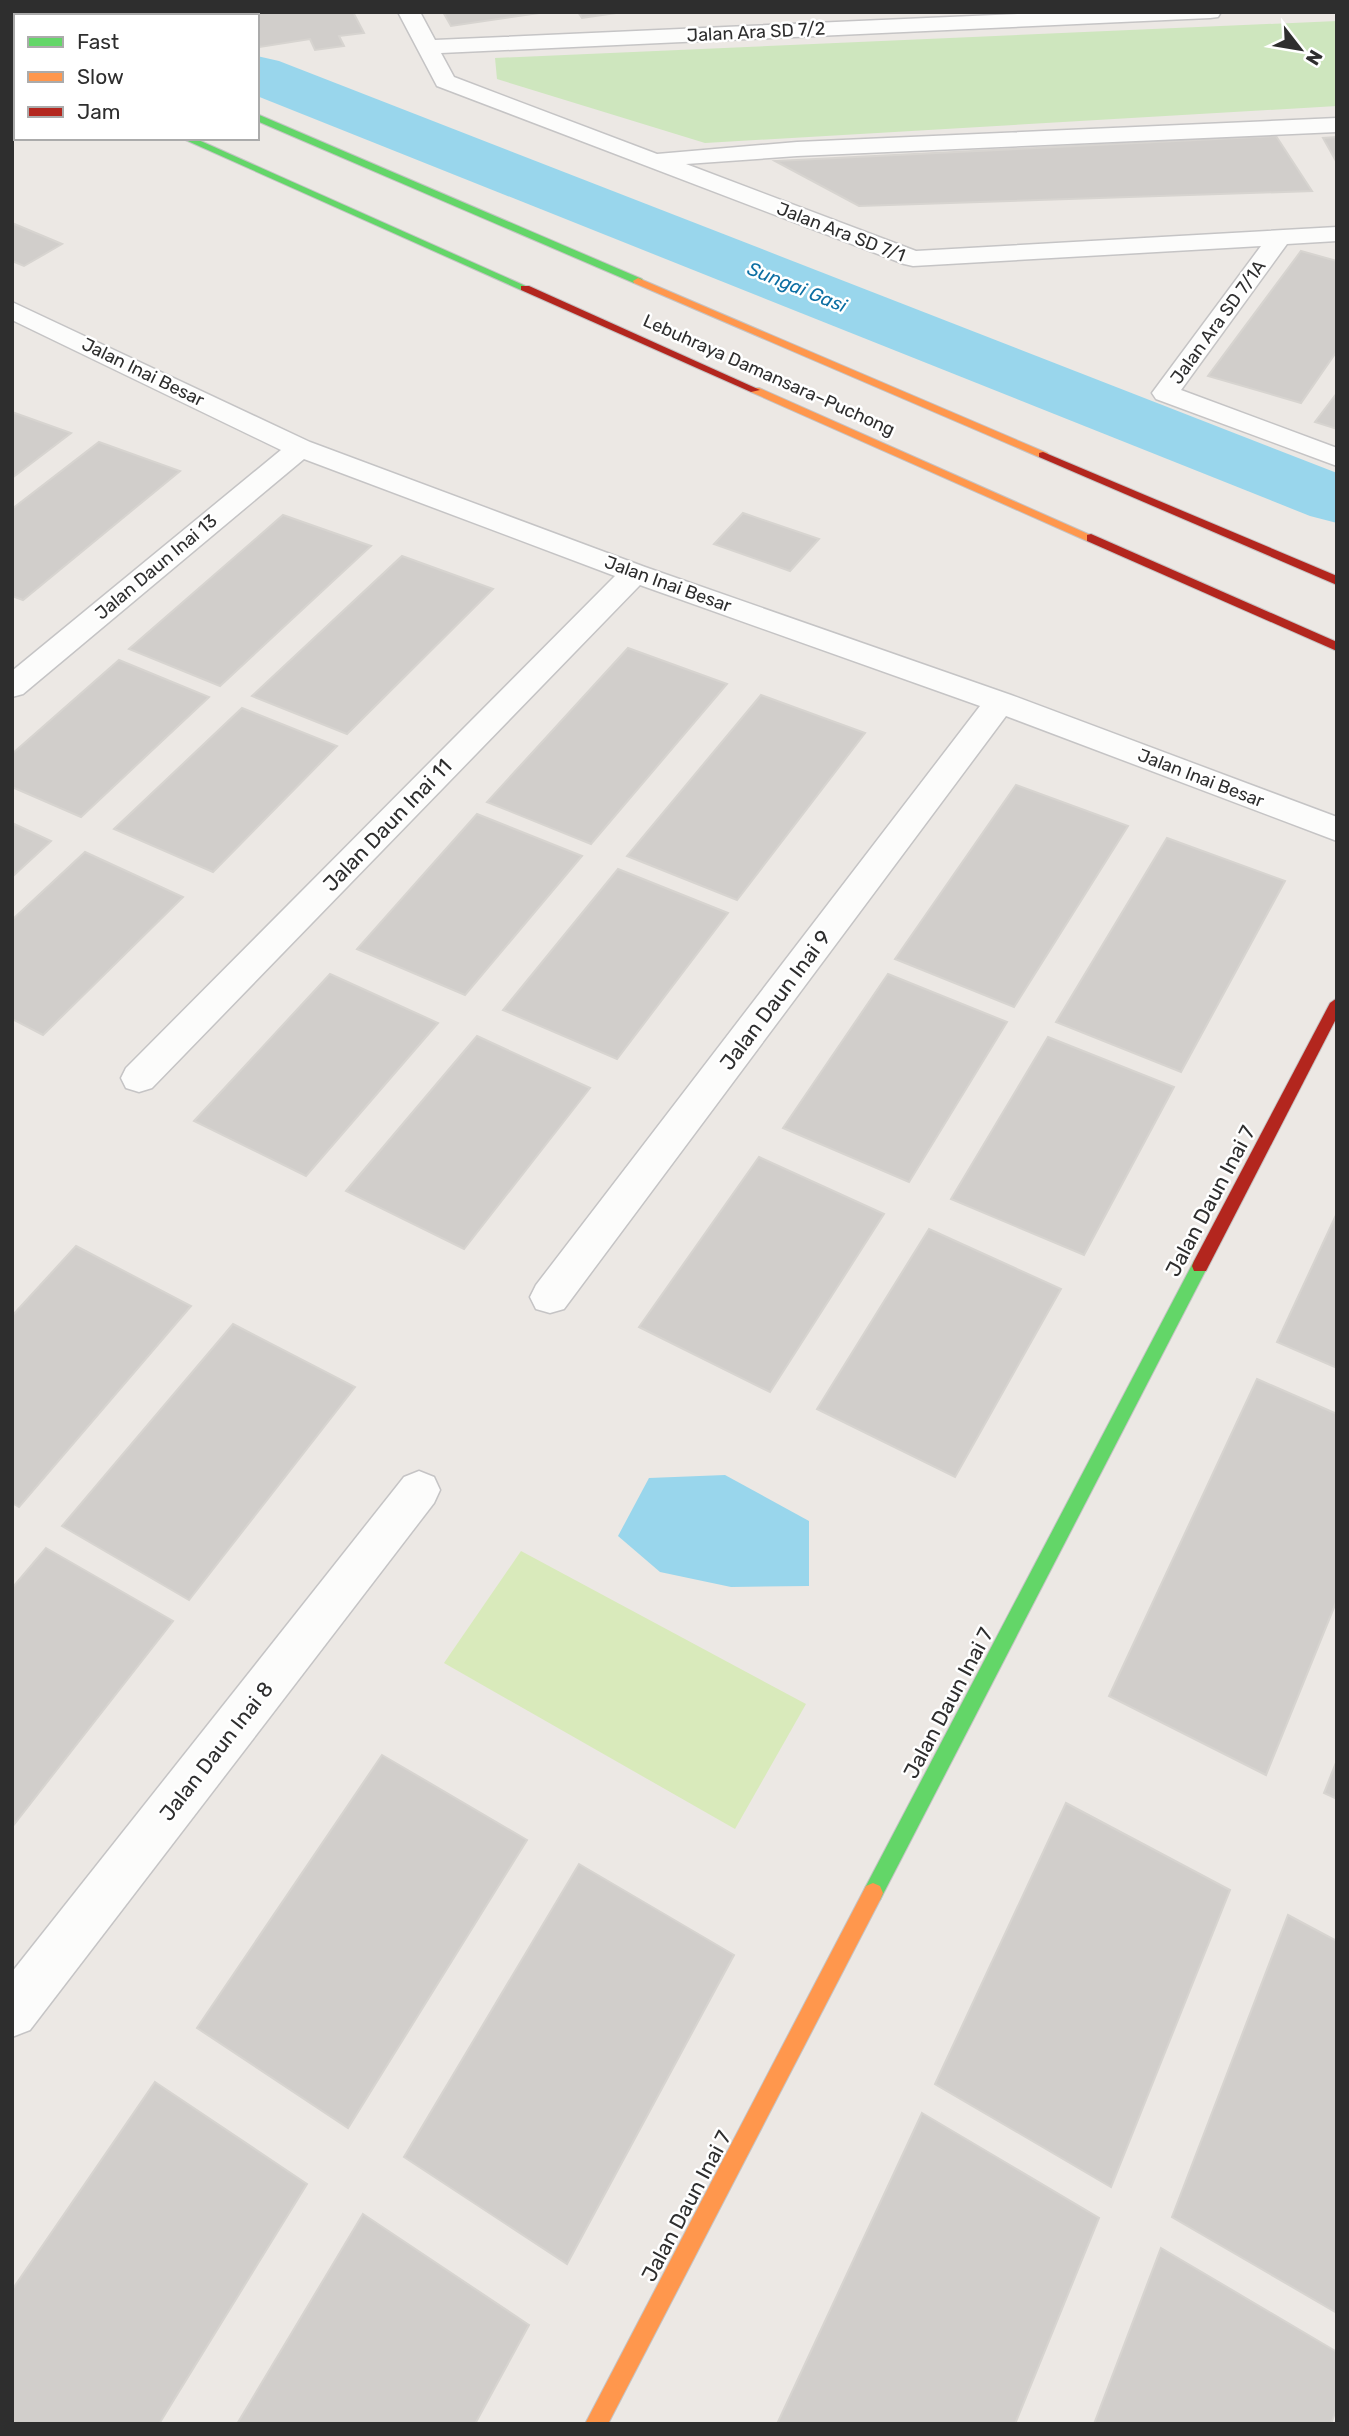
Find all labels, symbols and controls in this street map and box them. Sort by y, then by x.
legend [14,14,259,140]
north arrow [1265,14,1335,84]
street label: Jalan Ara SD 7/2 [686,17,826,47]
text: Fast [77,29,119,54]
text: N [1301,46,1328,69]
text: Slow [77,64,124,89]
text: Jam [77,99,121,124]
street label: Jalan Ara SD 7/1 [774,197,908,267]
street label: Jalan Ara SD 7/1A [1166,256,1270,388]
water label: Sungai Gasi [744,257,850,317]
street label: Lebuhraya Damansara–Puchong [640,309,898,441]
street label: Jalan Inai Besar [78,333,208,411]
street label: Jalan Daun Inai 13 [91,510,221,624]
street label: Jalan Inai Besar [602,551,735,617]
street label: Jalan Inai Besar [1135,744,1267,812]
street label: Jalan Daun Inai 11 [317,754,457,896]
street label: Jalan Daun Inai 9 [714,925,836,1075]
street label: Jalan Daun Inai 7 [1160,1121,1260,1281]
street label: Jalan Daun Inai 7 [898,1623,998,1783]
street label: Jalan Daun Inai 8 [154,1676,278,1826]
street label: Jalan Daun Inai 7 [636,2126,736,2286]

